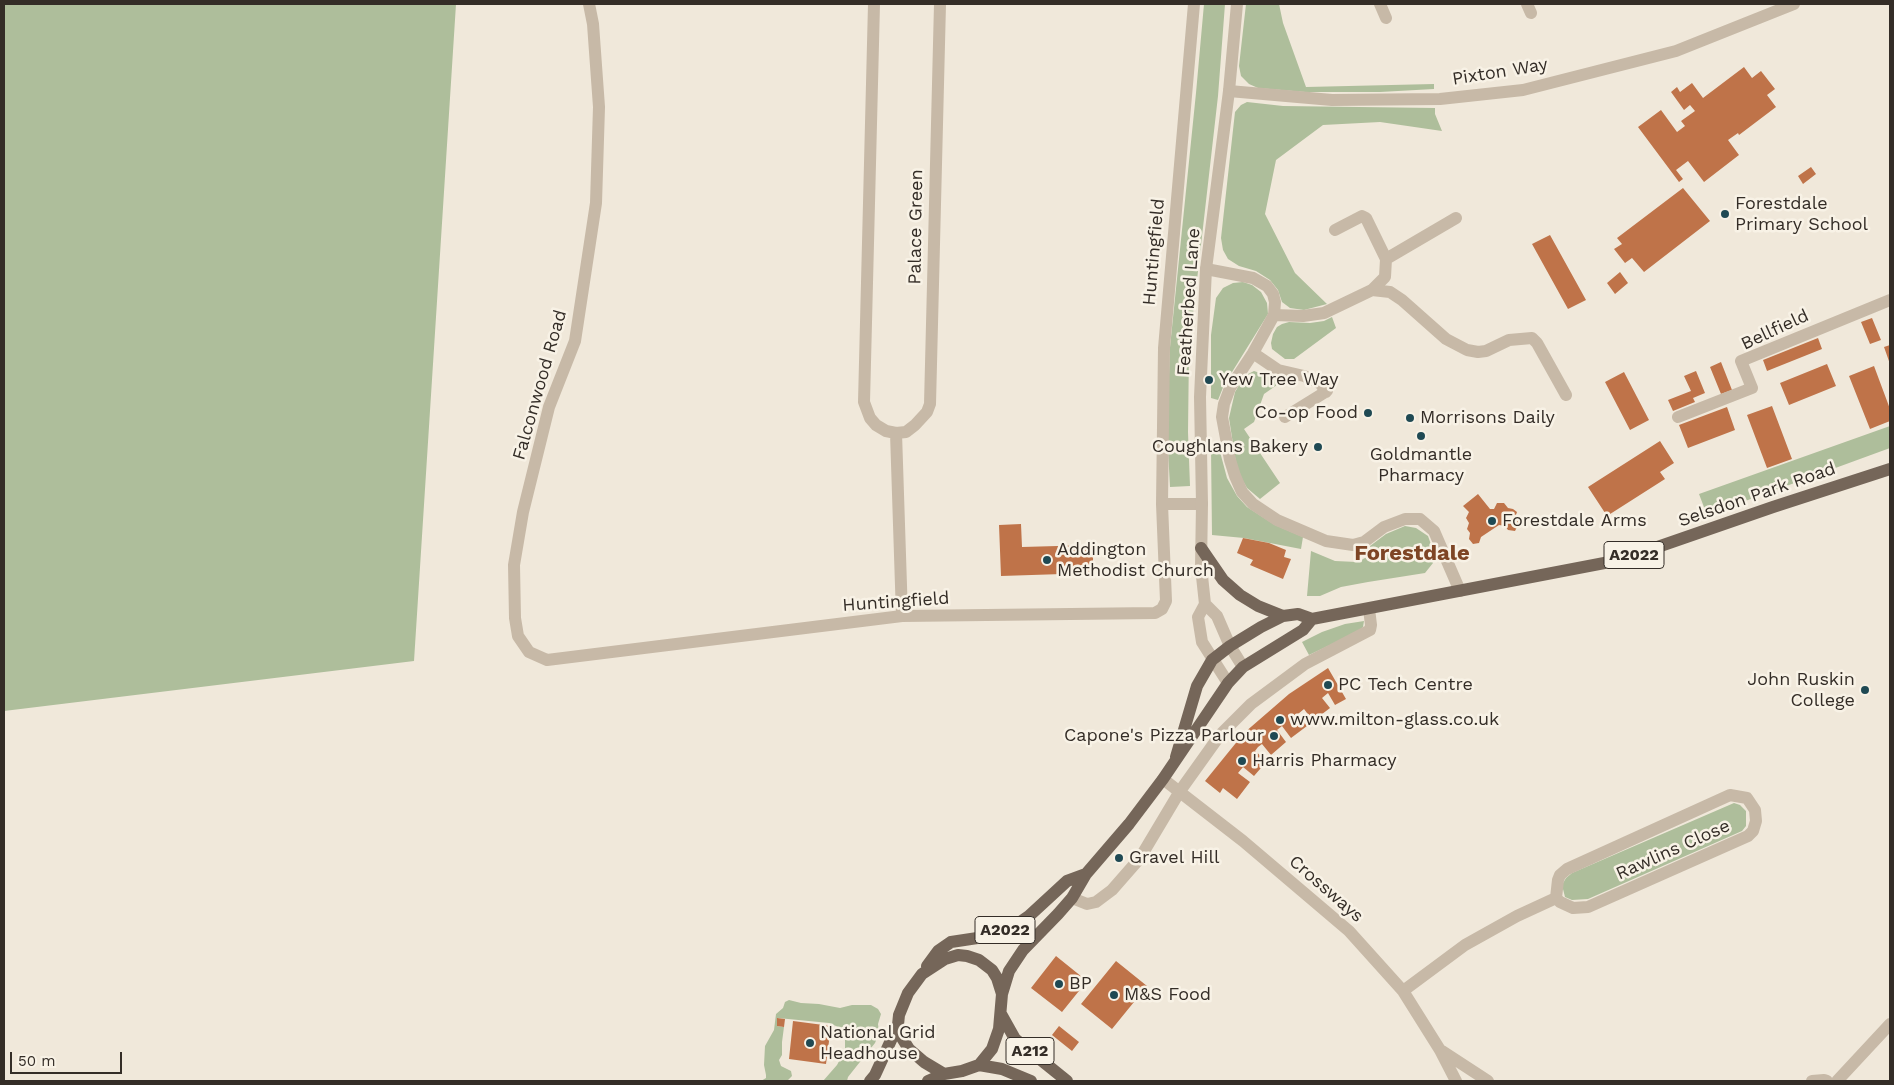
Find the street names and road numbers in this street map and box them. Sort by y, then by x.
street label: Pixton Way [1451,54,1549,90]
street label: Palace Green [904,169,928,285]
street label: Huntingfield [1139,198,1169,306]
street label: Featherbed Lane [1173,227,1205,377]
street label: Bellfield [1738,305,1812,355]
street label: Falconwood Road [508,307,572,463]
street label: Selsdon Park Road [1675,458,1839,532]
road number: A2022 [1604,542,1664,568]
street label: Huntingfield [842,587,950,617]
street label: Rawlins Close [1613,815,1733,885]
street label: Crossways [1284,851,1368,927]
road number: A2022 [975,916,1035,944]
road number: A212 [1006,1038,1054,1064]

